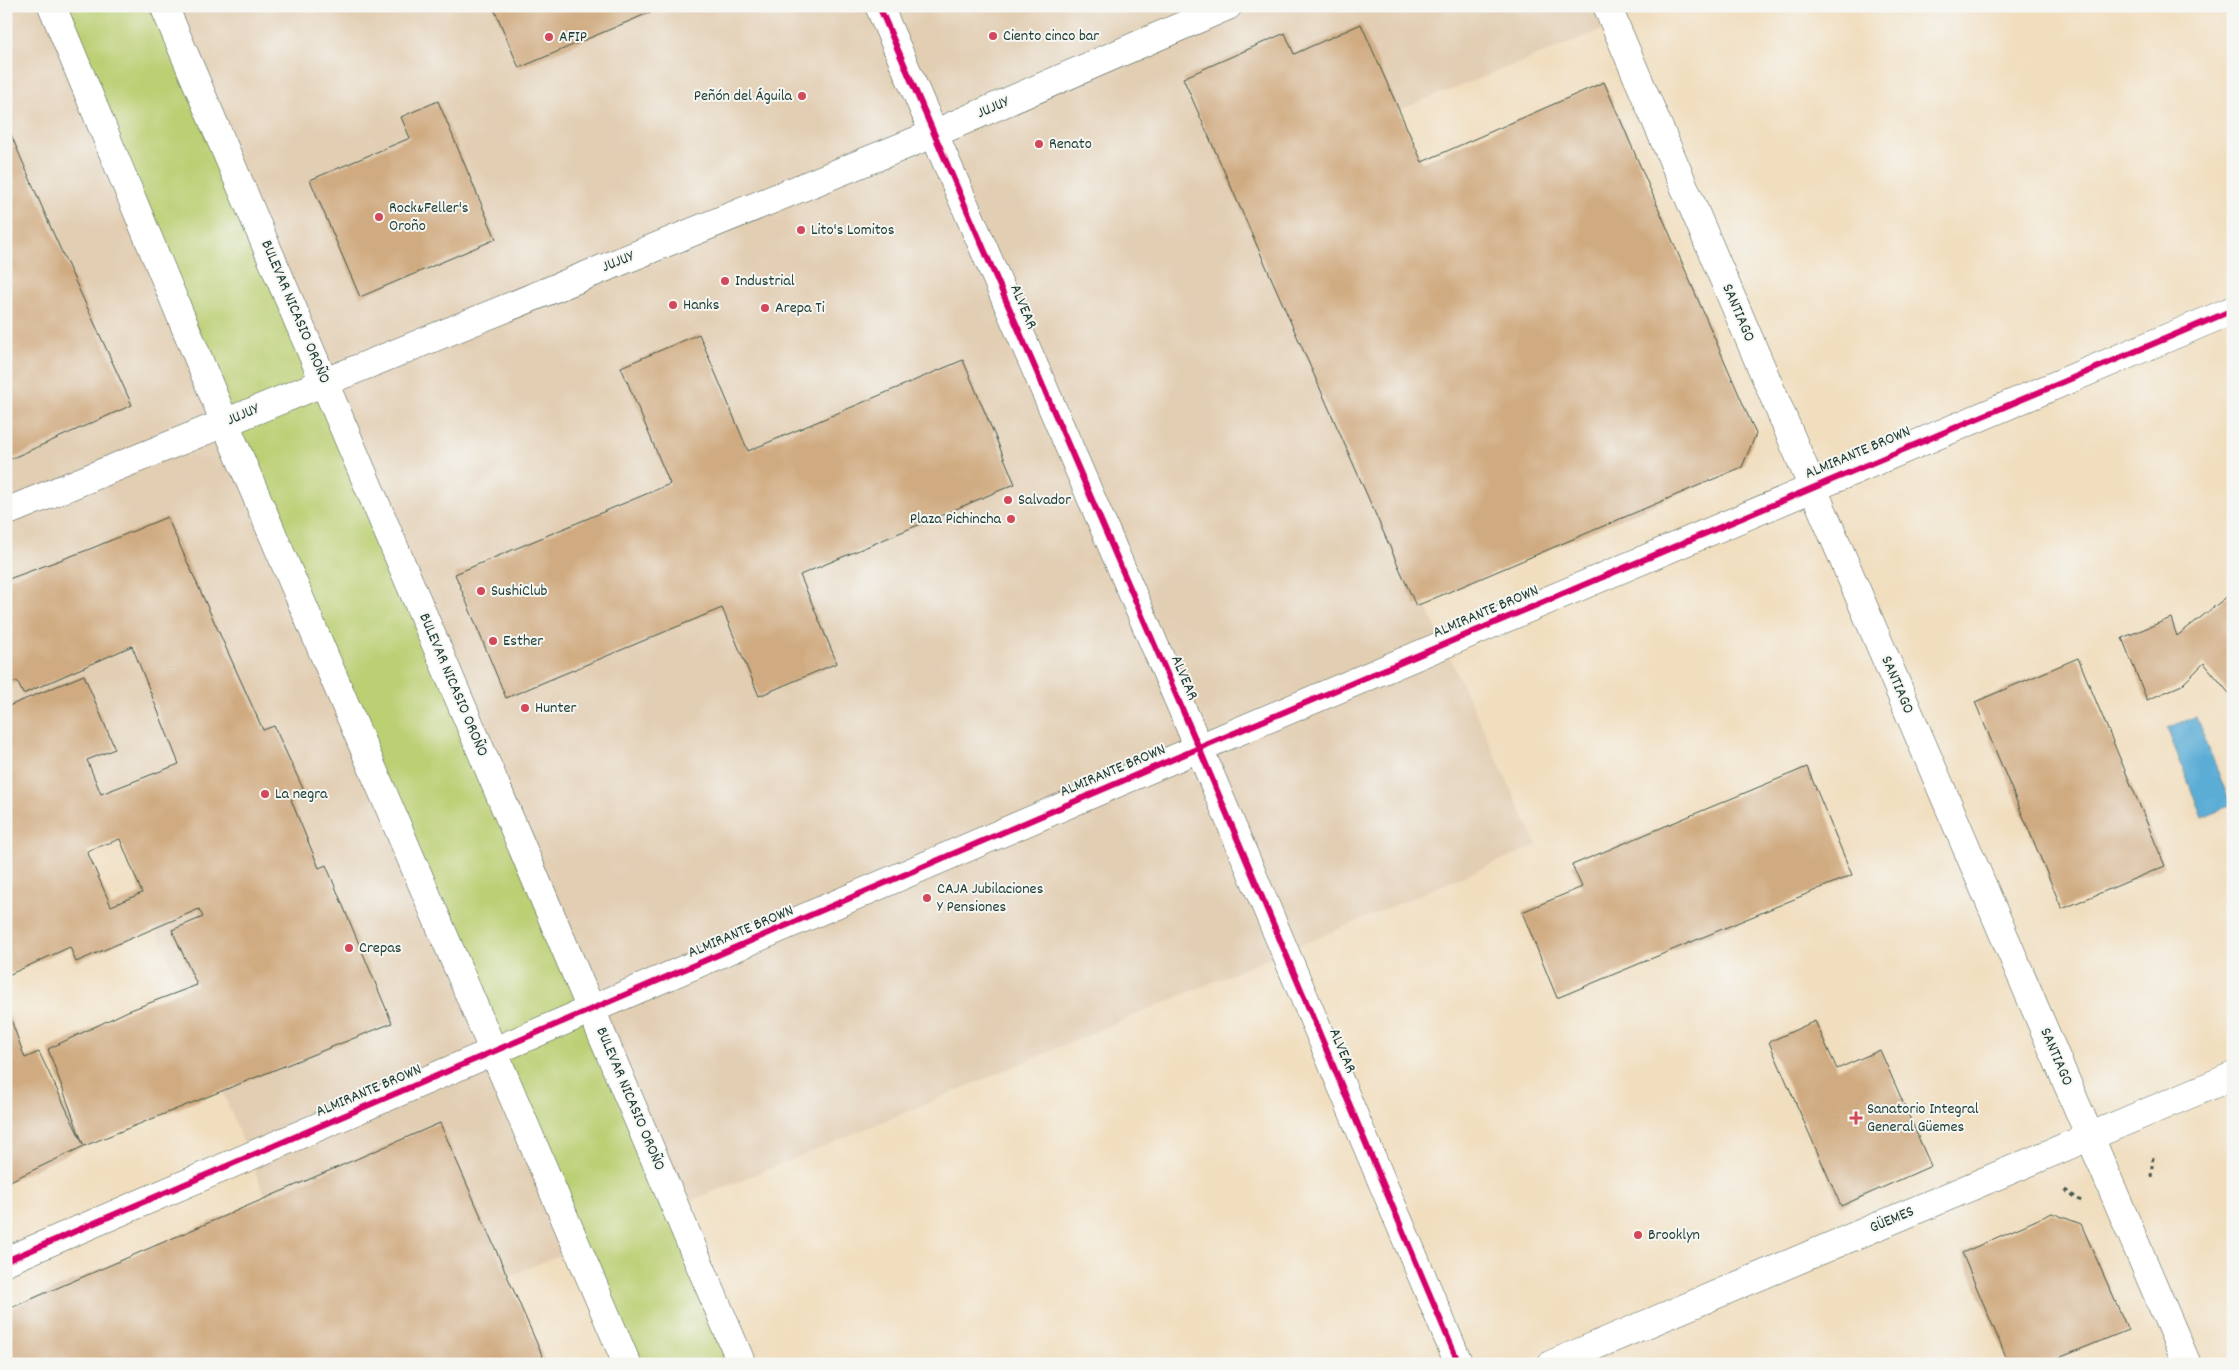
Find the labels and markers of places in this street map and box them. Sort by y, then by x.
place label: Ciento cinco bar [1003,25,1099,48]
place label: AFIP [559,26,587,49]
marker: Ciento cinco bar [987,30,999,42]
marker: AFIP [543,31,555,43]
place label: Peñón del Águila [694,85,792,108]
marker: Peñón del Águila [796,90,808,102]
place label: Renato [1049,133,1092,156]
marker: Renato [1033,138,1045,150]
place label: Rock&Feller's Oroño [389,197,469,238]
marker: Rock&Feller's Oroño [373,211,385,223]
place label: Lito's Lomitos [811,219,895,242]
marker: Lito's Lomitos [795,224,807,236]
place label: Industrial [735,270,795,293]
marker: Industrial [719,275,731,287]
place label: Hanks [683,294,720,317]
place label: Arepa Ti [775,297,825,320]
marker: Hanks [667,299,679,311]
marker: Arepa Ti [759,302,771,314]
place label: Salvador [1018,489,1071,512]
marker: Salvador [1002,494,1014,506]
place label: Plaza Pichincha [910,508,1001,531]
marker: Plaza Pichincha [1005,513,1017,525]
place label: SushiClub [491,580,548,603]
marker: SushiClub [475,585,487,597]
place label: Esther [503,630,543,653]
marker: Esther [487,635,499,647]
place label: Hunter [535,697,576,720]
marker: Hunter [519,702,531,714]
place label: La negra [275,783,328,806]
marker: La negra [259,788,271,800]
place label: CAJA Jubilaciones Y Pensiones [937,878,1044,919]
marker: CAJA Jubilaciones Y Pensiones [921,892,933,904]
place label: Crepas [359,937,402,960]
marker: Crepas [343,942,355,954]
place label: Sanatorio Integral General Güemes [1867,1098,1979,1139]
marker: Sanatorio Integral General Güemes [1849,1111,1863,1125]
place label: Brooklyn [1648,1224,1700,1247]
marker: Brooklyn [1632,1229,1644,1241]

